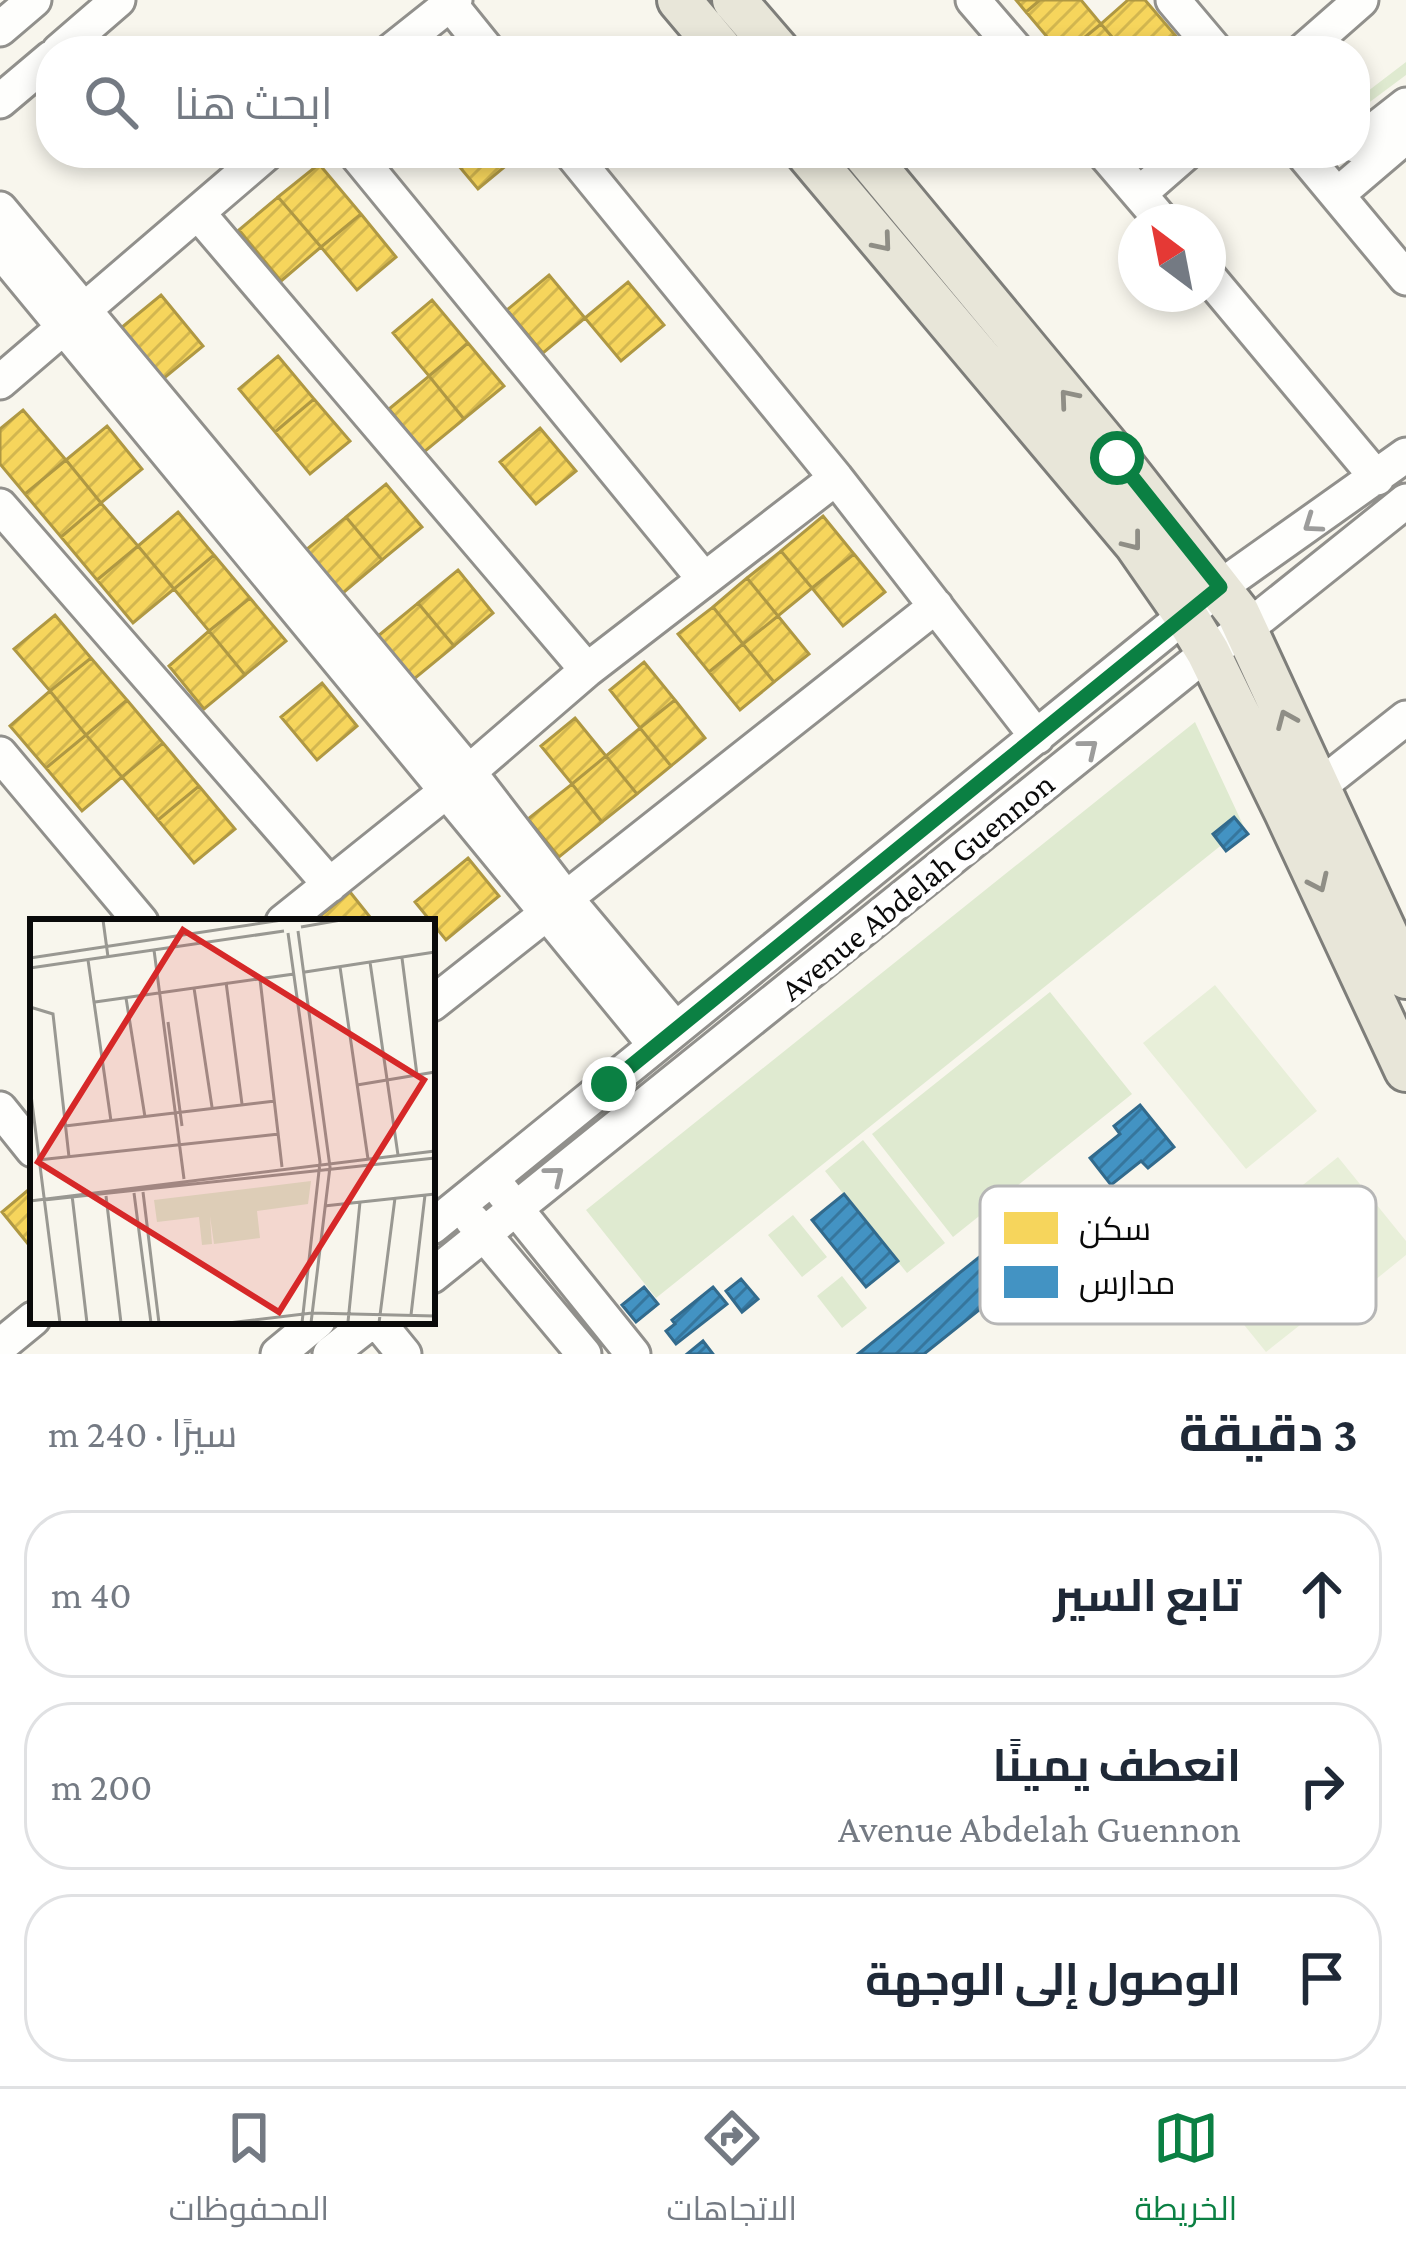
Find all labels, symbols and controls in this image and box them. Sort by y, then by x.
search box [36,36,1370,168]
icon: search [78,69,144,135]
text: ابحث هنا [174,79,333,129]
north arrow [1118,204,1226,312]
one-way arrow [868,229,890,251]
one-way arrow [1061,390,1082,412]
route start [1090,431,1144,485]
one-way arrow [1303,510,1325,532]
one-way arrow [1119,528,1140,550]
one-way arrow [1276,709,1300,730]
one-way arrow [1075,741,1097,762]
street label: Avenue Abdelah Guennon [773,764,1061,1008]
one-way arrow [1305,871,1328,892]
inset map [30,919,435,1324]
route end [582,1057,636,1111]
one-way arrow [541,1168,563,1189]
legend [980,1186,1376,1324]
text: سكن [1079,1210,1151,1249]
text: مدارس [1079,1264,1175,1303]
text: 3 دقيقة [1179,1405,1358,1462]
text: سيرًا · 240 m [48,1412,237,1455]
icon: ahead [1289,1561,1355,1627]
text: تابع السير [1053,1571,1241,1621]
text: 40 m [51,1573,132,1616]
text: انعطف يمينًا [992,1741,1241,1791]
icon: right [1289,1753,1355,1819]
text: 200 m [51,1765,152,1808]
text: Avenue Abdelah Guennon [838,1807,1241,1850]
icon: arrive [1289,1945,1355,2011]
text: الوصول إلى الوجهة [865,1955,1241,2005]
tab: المحفوظات [169,2105,329,2239]
tab: الاتجاهات [667,2105,797,2239]
tab: الخريطة [1134,2105,1237,2239]

